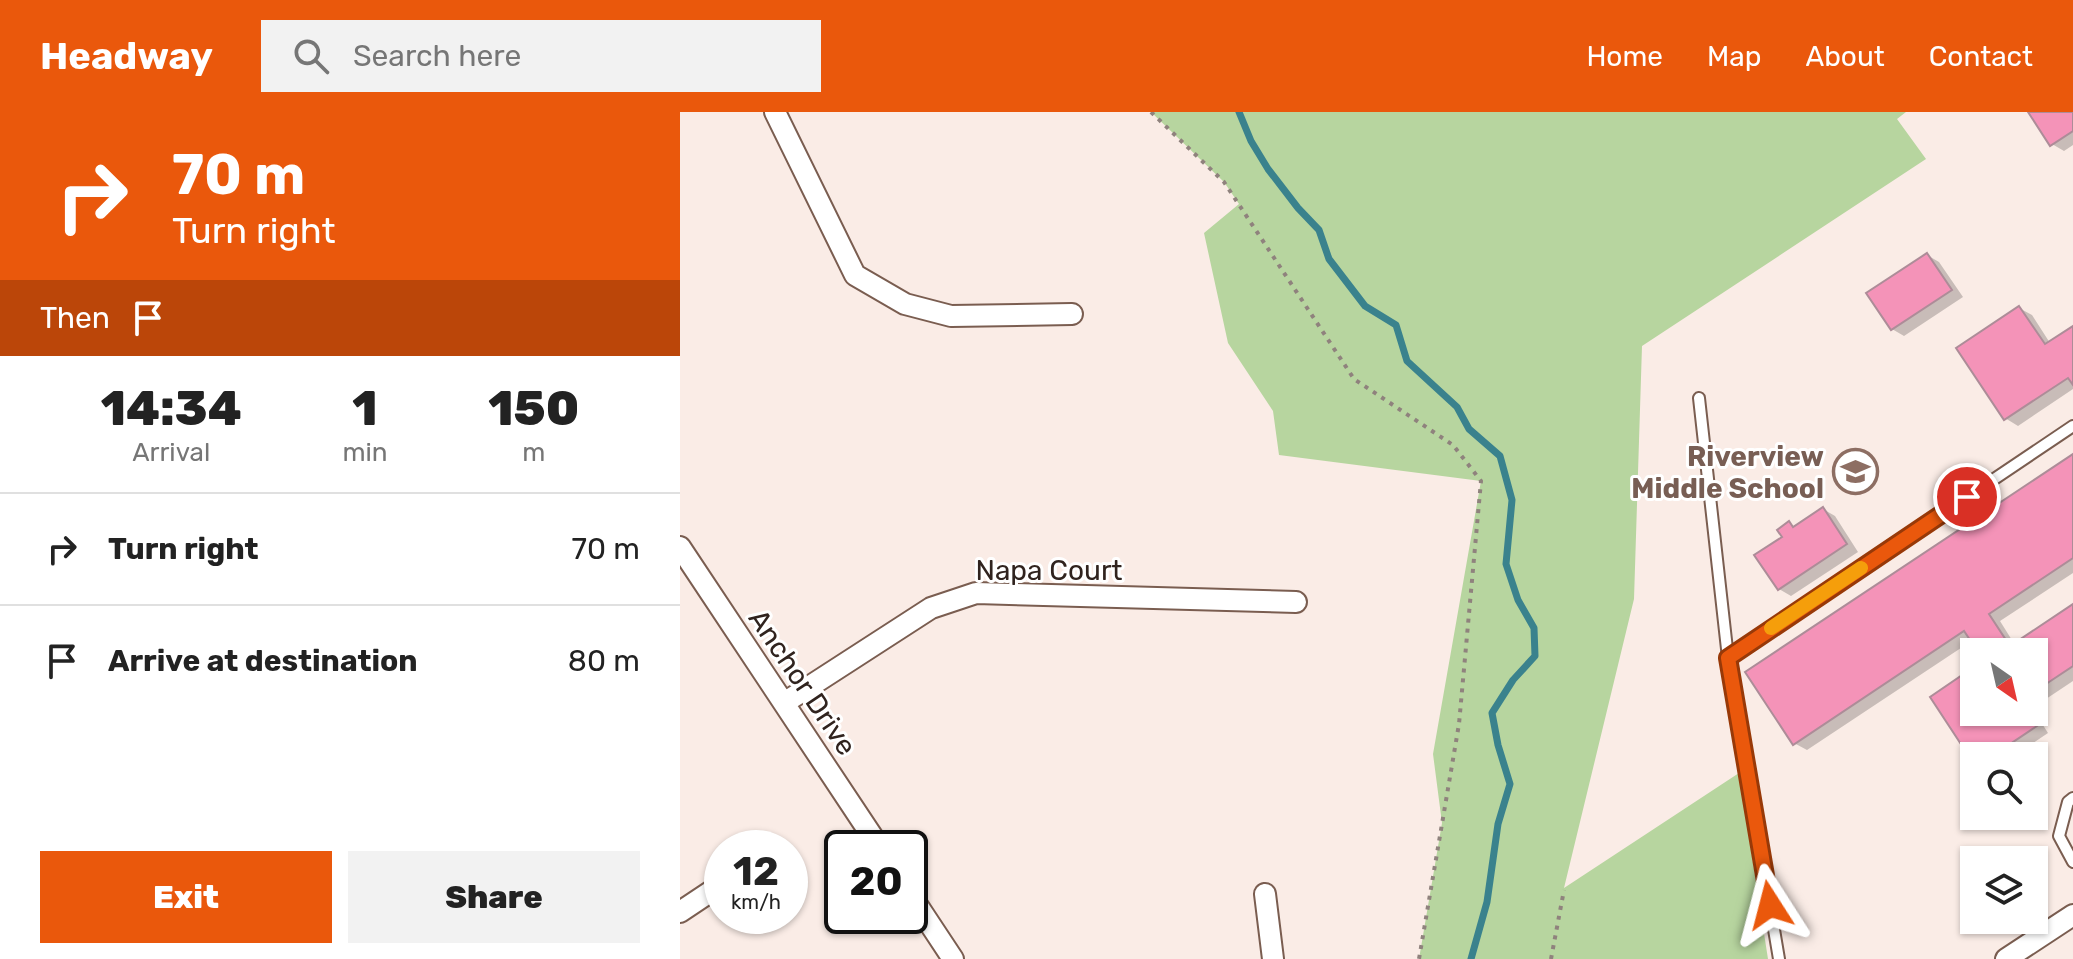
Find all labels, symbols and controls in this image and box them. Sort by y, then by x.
search box [261,20,821,92]
text: Headway [40,33,213,79]
icon: search [289,34,333,78]
text: Search here [353,38,521,74]
text: Home [1586,40,1663,73]
text: Map [1707,40,1761,73]
text: About [1805,40,1885,73]
text: Contact [1929,40,2033,73]
text: 70 m [172,142,305,208]
icon: right [40,144,144,248]
text: Turn right [172,209,336,252]
icon: arrive [126,296,170,340]
text: Then [40,300,110,336]
text: 14:34 [101,380,242,437]
text: 1 [352,380,378,437]
text: 150 [488,380,579,437]
text: Arrival [132,437,210,468]
text: min [342,437,388,468]
text: m [522,437,545,468]
place label: Riverview Middle School [1631,440,1824,505]
school or university icon: Riverview Middle School [1831,448,1879,496]
pin [1933,463,2001,531]
icon: arrive [1945,475,1989,519]
icon: right [40,527,84,571]
text: Turn right [108,531,259,567]
text: 70 m [572,531,640,567]
street label: Napa Court [975,554,1123,587]
street label: Anchor Drive [742,603,863,761]
north arrow [1960,638,2048,726]
map controls [1960,638,2048,934]
icon: arrive [40,639,84,683]
text: Arrive at destination [108,643,418,679]
text: 80 m [568,643,640,679]
button: search [1960,742,2048,830]
speed limit sign: 20 [824,830,928,934]
button: layers [1960,846,2048,934]
text: 12 [733,848,779,895]
button: Exit [40,851,332,943]
button: Share [348,851,640,943]
position arrow [1728,863,1812,947]
text: km/h [731,890,781,914]

